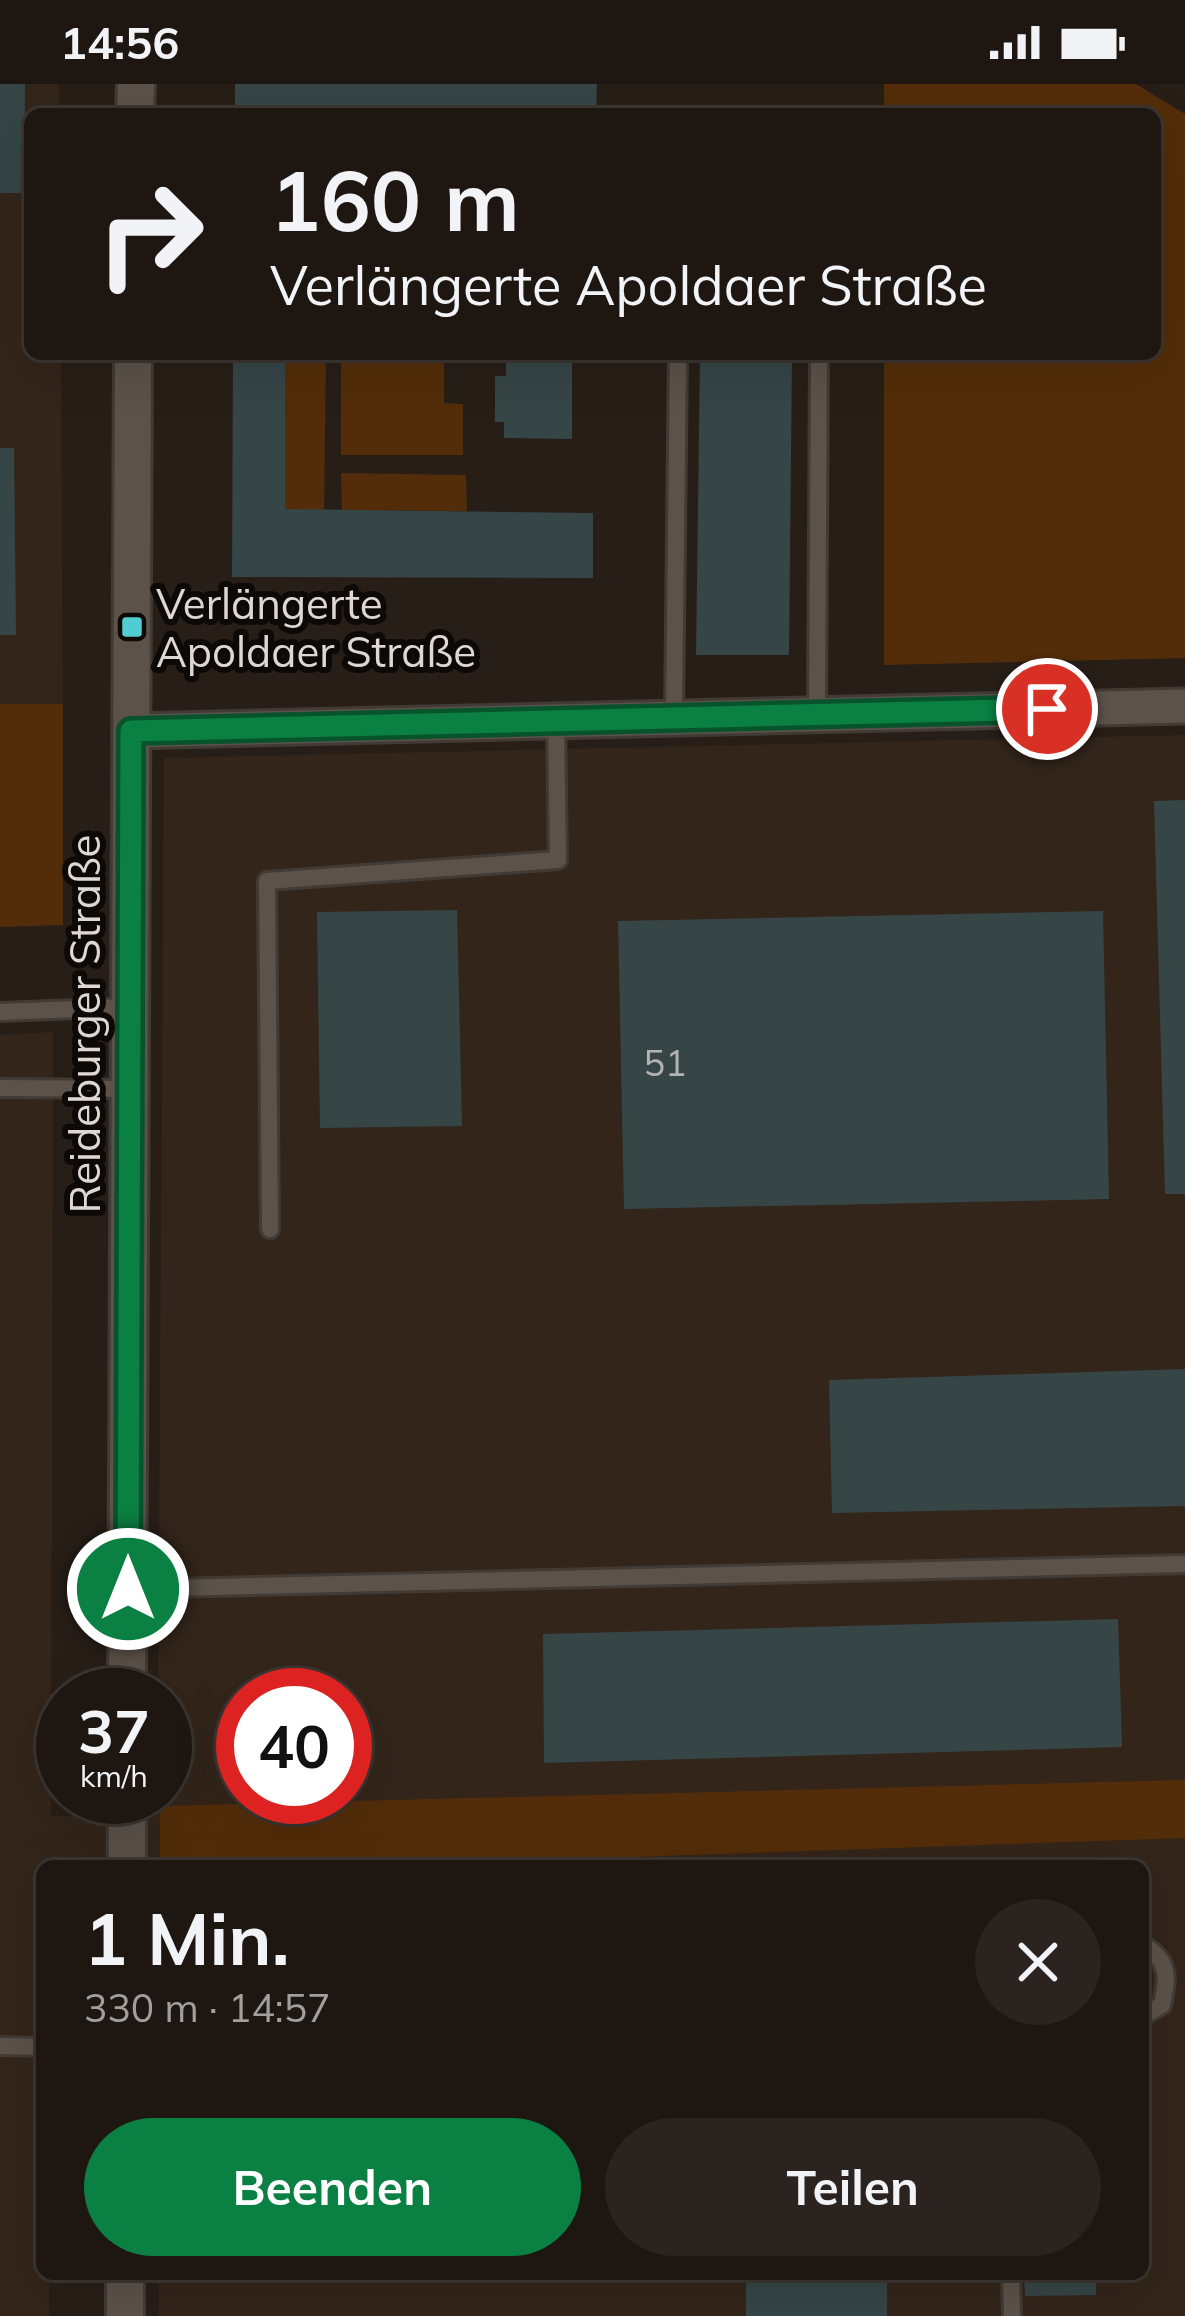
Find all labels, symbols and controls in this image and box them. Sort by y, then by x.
text: 14:56 [60,14,179,70]
text: 160 m [270,147,520,252]
icon: right [72,156,228,312]
text: Verlängerte Apoldaer Straße [270,251,987,319]
place label: Verlängerte Apoldaer Straße [156,577,476,678]
marker: Verlängerte Apoldaer Straße [119,614,145,640]
pin [996,658,1098,760]
icon: arrive [1014,676,1080,742]
street label: Reideburger Straße [58,835,111,1213]
house number: 51 [643,1040,687,1085]
position arrow [65,1526,191,1652]
speed limit sign: 40 [216,1668,372,1824]
text: 37 [78,1693,150,1768]
text: km/h [80,1757,148,1795]
text: 1 Min. [84,1893,290,1983]
button: close [975,1899,1101,2025]
text: 330 m · 14:57 [84,1983,330,2032]
button: Beenden [84,2118,581,2256]
button: Teilen [605,2118,1101,2256]

